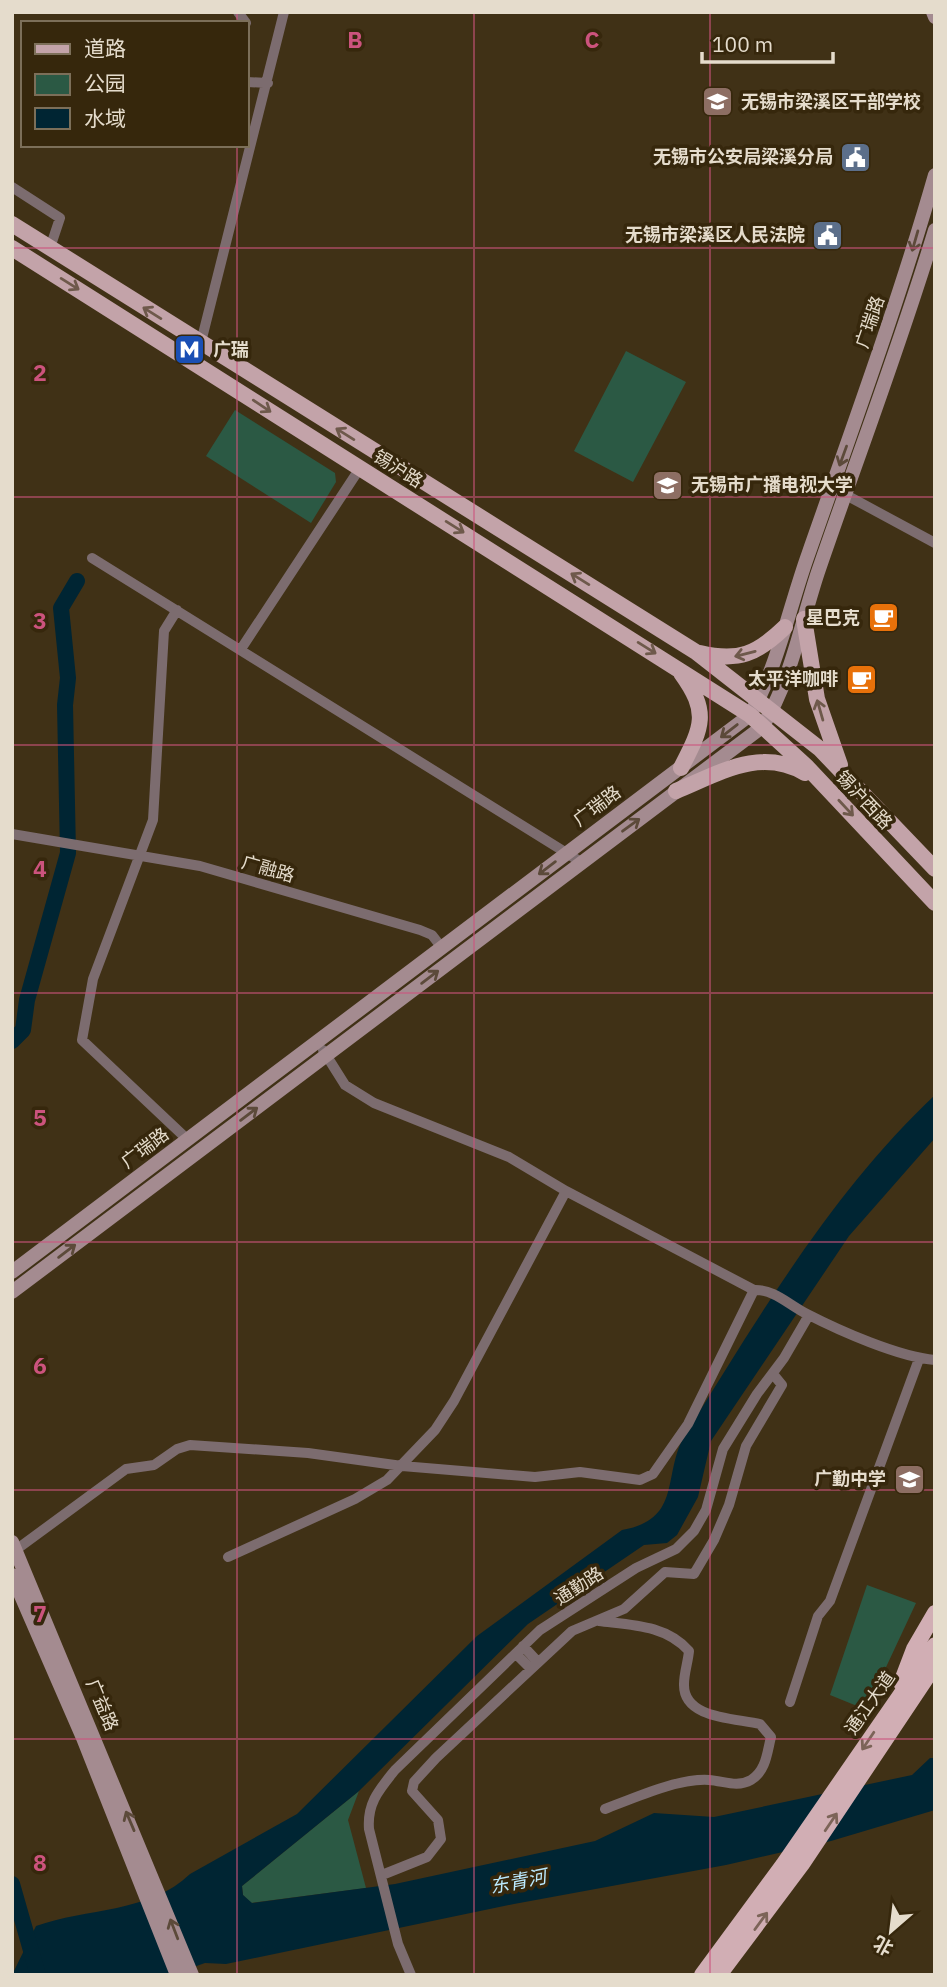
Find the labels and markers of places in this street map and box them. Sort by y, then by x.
school or university icon: 无锡市梁溪区干部学校 [701,85,735,119]
place label: 无锡市梁溪区干部学校 [741,90,921,113]
public building icon: 无锡市公安局梁溪分局 [839,140,873,174]
place label: 无锡市公安局梁溪分局 [653,145,833,168]
public building icon: 无锡市梁溪区人民法院 [811,218,845,252]
place label: 无锡市梁溪区人民法院 [625,223,805,246]
metro station icon: 广瑞 [173,333,207,367]
place label: 广瑞 [213,338,249,361]
school or university icon: 无锡市广播电视大学 [651,468,685,502]
place label: 无锡市广播电视大学 [691,473,853,496]
cafe icon: 星巴克 [866,601,900,635]
place label: 星巴克 [806,606,860,629]
cafe icon: 太平洋咖啡 [844,662,878,696]
place label: 太平洋咖啡 [748,667,838,690]
school or university icon: 广勤中学 [892,1462,926,1496]
place label: 广勤中学 [814,1467,886,1490]

